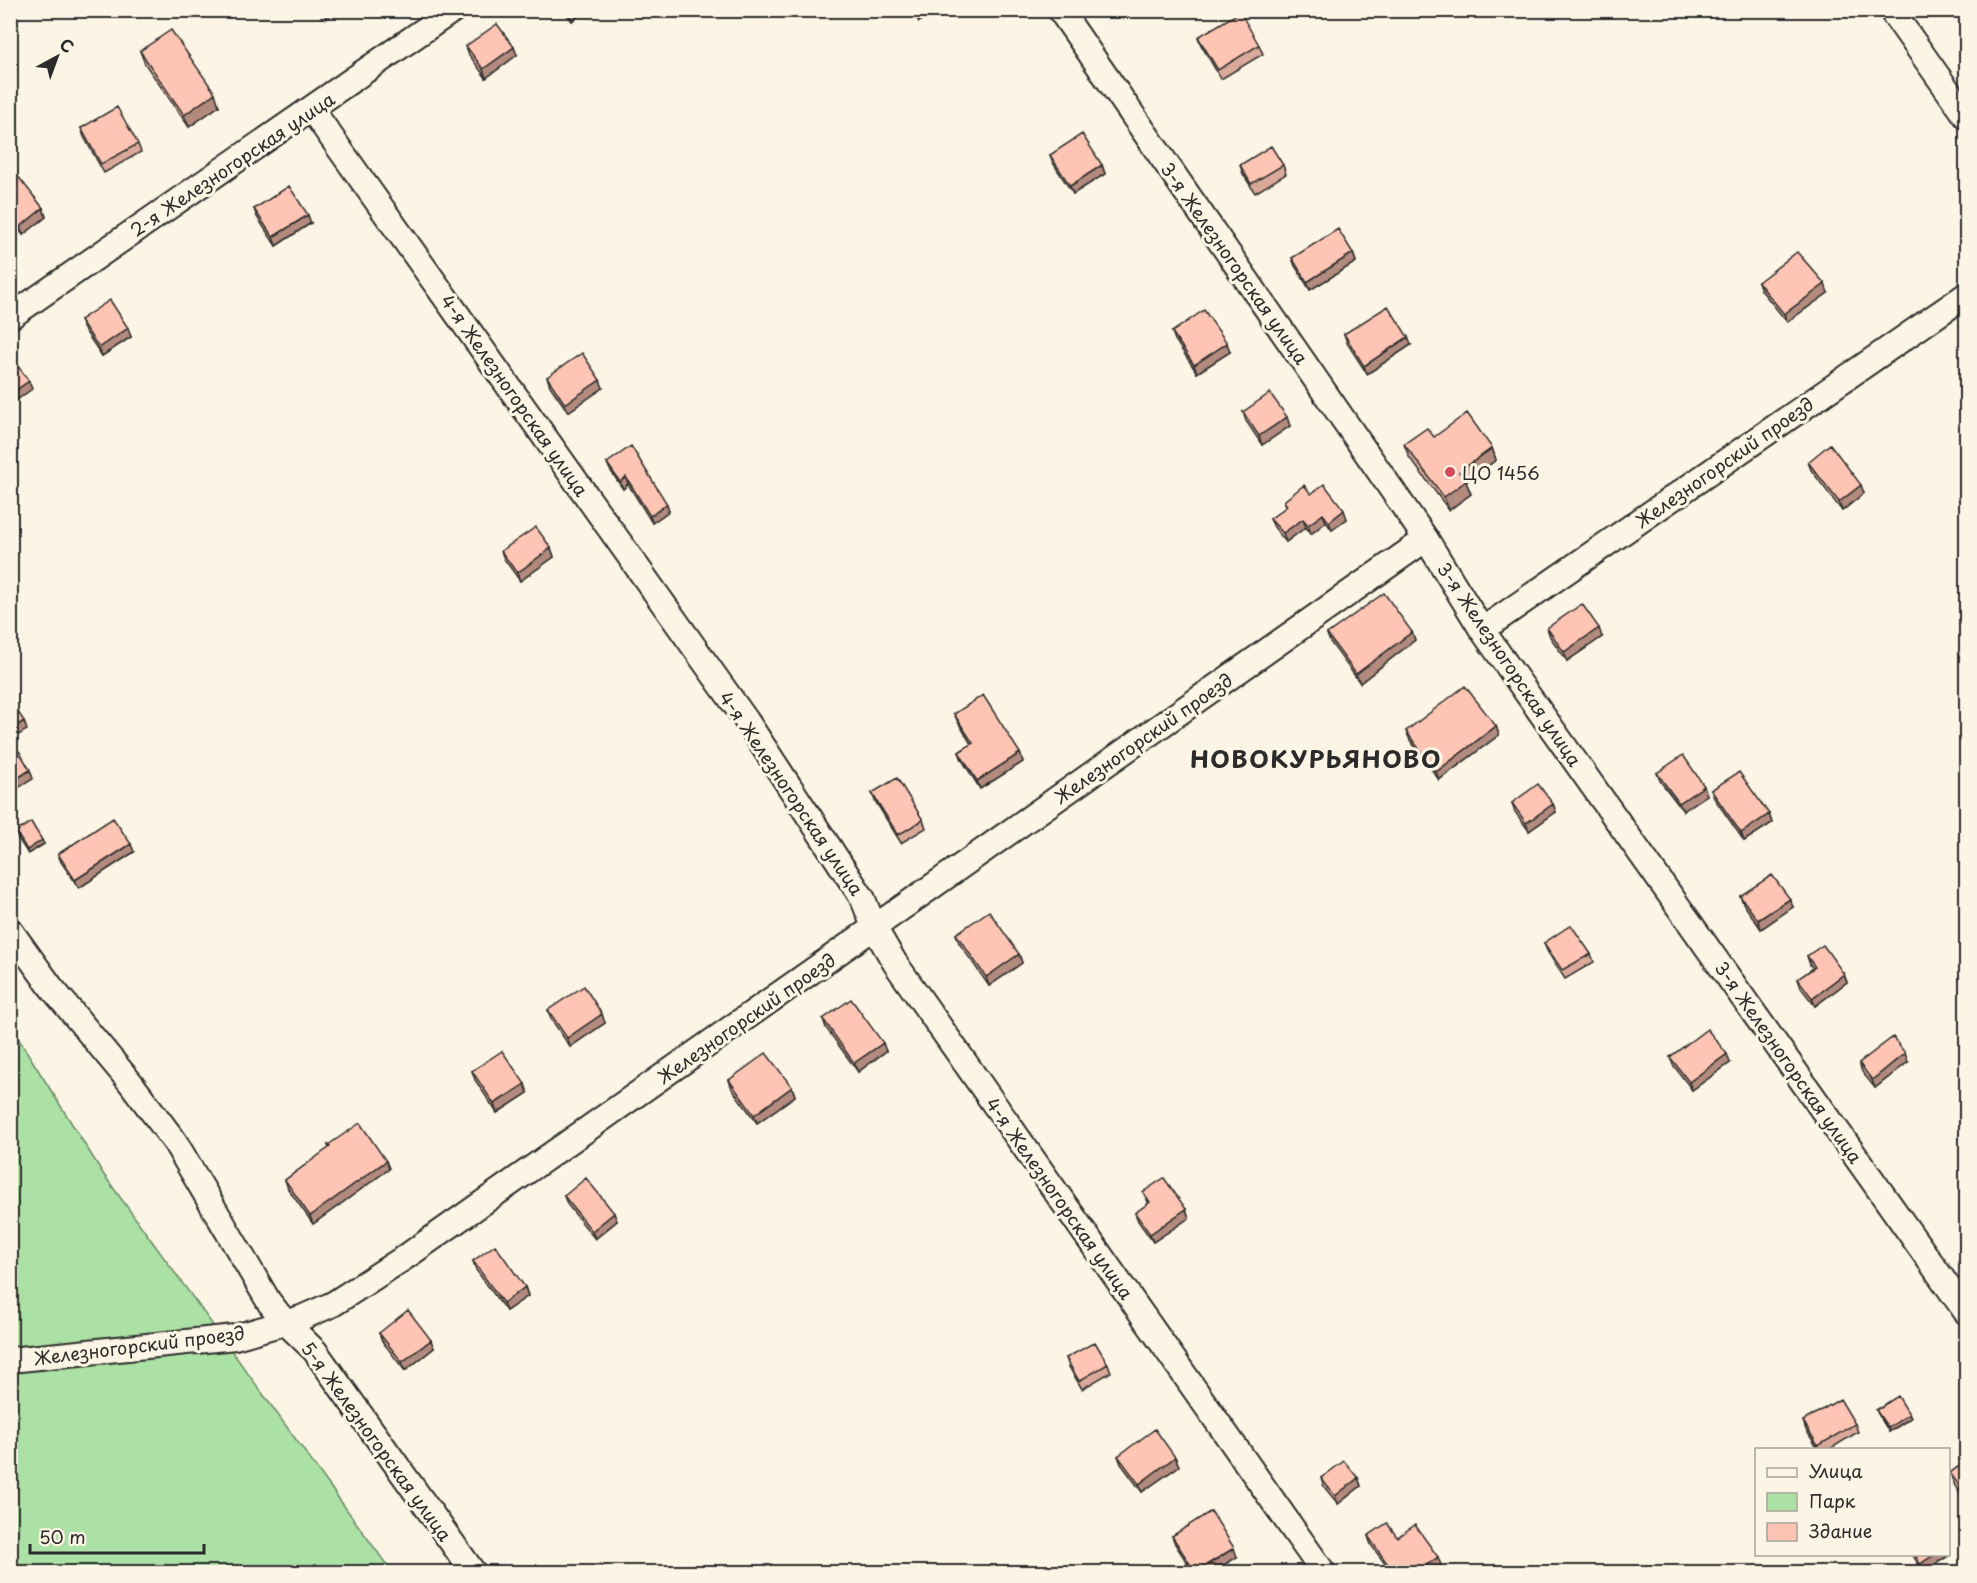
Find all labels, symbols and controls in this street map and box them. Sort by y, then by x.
north arrow [27,27,87,87]
text: С [55,32,80,58]
street label: 2-я Железногорская улица [124,85,340,243]
street label: 3-я Железногорская улица [1155,156,1316,370]
street label: 4-я Железногорская улица [435,288,596,502]
street label: Железногорский проезд [1629,390,1819,534]
place label: ЦО 1456 [1462,459,1540,486]
marker: ЦО 1456 [1443,465,1457,479]
street label: 3-я Железногорская улица [1431,556,1589,772]
street label: Железногорский проезд [1048,666,1238,810]
street label: 4-я Железногорская улица [713,685,871,901]
district label: НОВОКУРЬЯНОВО [1190,740,1442,776]
street label: Железногорский проезд [651,946,841,1090]
street label: 3-я Железногорская улица [1709,955,1870,1169]
street label: 4-я Железногорская улица [980,1091,1141,1305]
street label: Железногорский проезд [32,1319,246,1371]
street label: 5-я Железногорская улица [295,1336,459,1547]
legend [1755,1448,1950,1556]
text: Улица [1809,1457,1863,1484]
text: Парк [1809,1487,1856,1514]
scale bar [30,1517,204,1555]
text: Здание [1809,1517,1872,1544]
text: 50 m [39,1523,86,1550]

